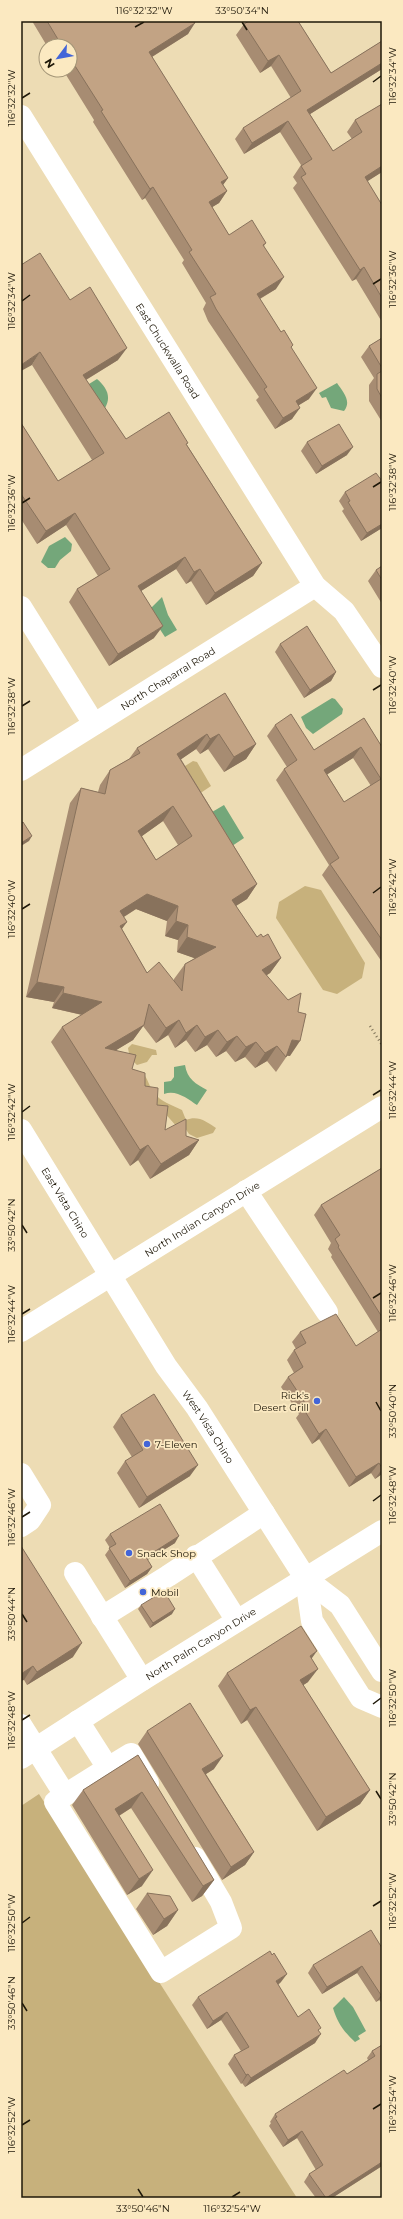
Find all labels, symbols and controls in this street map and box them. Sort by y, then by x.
text: 116°32'32"W [115,4,173,17]
text: 33°50'34"N [215,4,269,17]
north arrow [38,38,78,78]
text: 116°32'34"W [386,47,399,105]
text: N [41,56,58,71]
text: 116°32'32"W [5,69,18,127]
text: 116°32'36"W [386,250,399,308]
text: 116°32'34"W [5,272,18,330]
street label: East Chuckwalla Road [133,301,202,401]
text: 116°32'38"W [386,453,399,511]
text: 116°32'36"W [5,474,18,532]
street label: North Chaparral Road [118,644,218,713]
text: 116°32'40"W [386,656,399,714]
text: 116°32'38"W [5,677,18,735]
text: 116°32'42"W [386,858,399,916]
text: 116°32'40"W [5,880,18,938]
text: 116°32'44"W [386,1061,399,1119]
text: 116°32'42"W [5,1083,18,1141]
street label: East Vista Chino [38,1165,92,1240]
street label: North Indian Canyon Drive [142,1178,262,1260]
text: 33°50'42"N [5,1198,18,1252]
text: 116°32'46"W [386,1264,399,1322]
text: 116°32'44"W [5,1285,18,1343]
text: 33°50'40"N [386,1384,399,1438]
street label: West Vista Chino [179,1388,237,1466]
place label: Rick's Desert Grill [253,1389,309,1414]
marker: Rick's Desert Grill [312,1396,322,1406]
place label: 7-Eleven [155,1438,198,1451]
marker: 7-Eleven [142,1439,152,1449]
text: 116°32'48"W [386,1466,399,1524]
text: 116°32'46"W [5,1488,18,1546]
place label: Snack Shop [137,1547,196,1560]
marker: Snack Shop [124,1548,134,1558]
place label: Mobil [151,1586,179,1599]
text: 33°50'44"N [5,1587,18,1641]
marker: Mobil [138,1587,148,1597]
street label: North Palm Canyon Drive [143,1605,259,1683]
text: 116°32'50"W [386,1669,399,1727]
text: 116°32'48"W [5,1691,18,1749]
text: 33°50'42"N [386,1772,399,1826]
text: 116°32'52"W [386,1873,399,1929]
text: 116°32'50"W [5,1894,18,1952]
text: 33°50'46"N [5,1976,18,2030]
text: 116°32'54"W [386,2075,399,2133]
text: 116°32'52"W [5,2097,18,2153]
text: 33°50'46"N [116,2202,170,2215]
text: 116°32'54"W [203,2202,261,2215]

